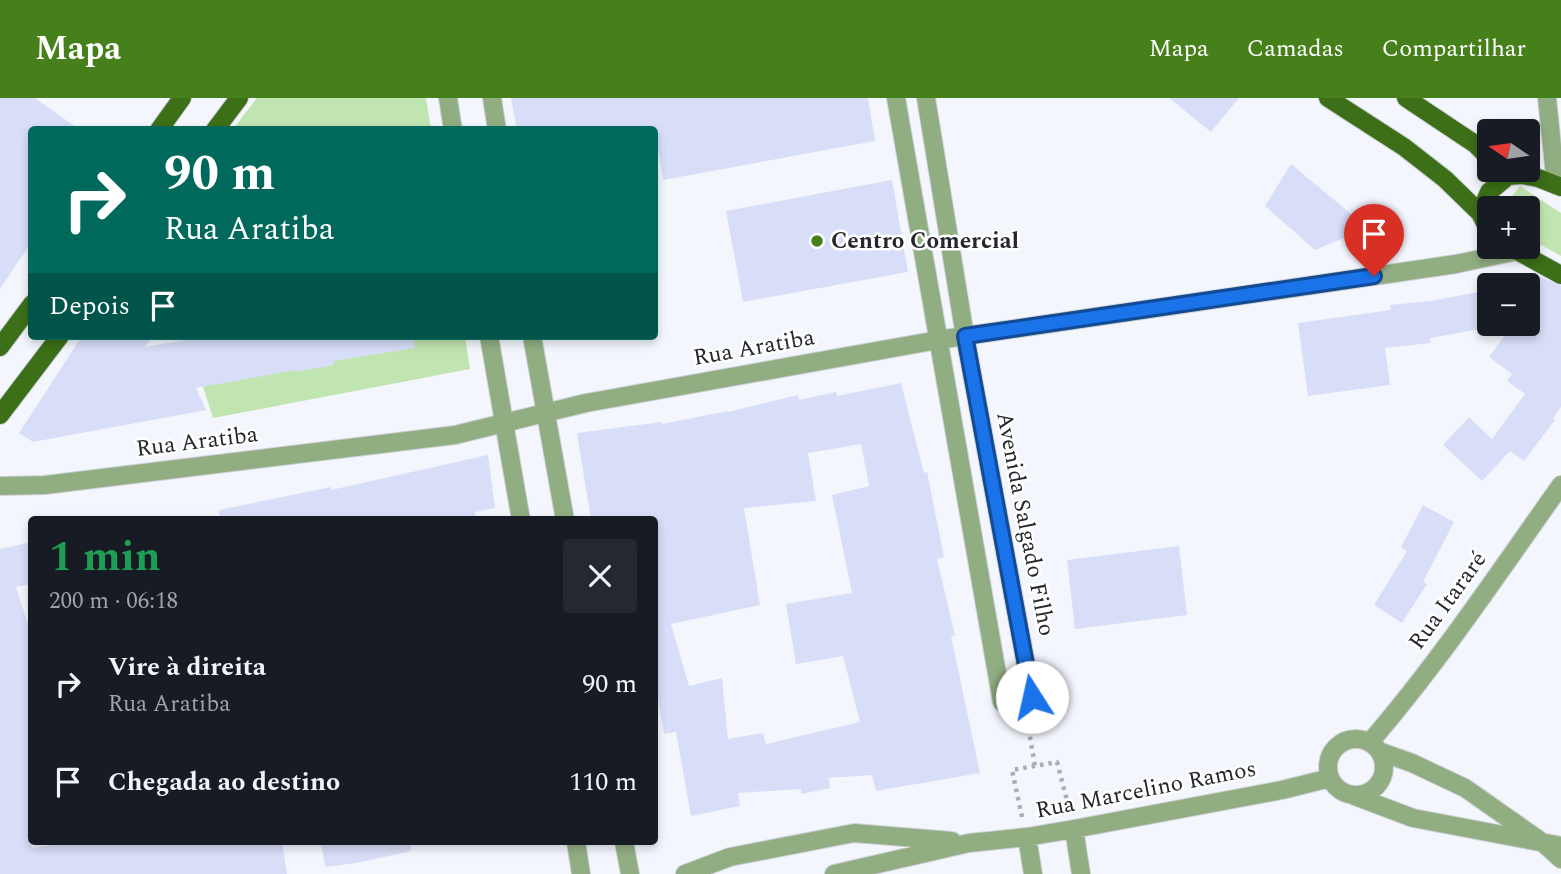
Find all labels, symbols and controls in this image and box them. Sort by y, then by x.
text: Mapa [35,24,121,74]
text: Mapa [1149,31,1209,67]
text: Camadas [1247,31,1344,67]
text: Compartilhar [1382,31,1526,67]
north arrow [1477,119,1540,182]
map controls [1477,119,1540,336]
text: 90 m [164,137,275,212]
icon: right [49,154,140,245]
button: + [1477,196,1540,259]
pin [1344,204,1404,276]
text: Rua Aratiba [164,205,335,254]
icon: arrive [1355,215,1393,253]
place label: Centro Comercial [831,224,1019,259]
marker: Centro Comercial [809,233,825,249]
button: − [1477,273,1540,336]
text: Depois [49,286,130,326]
icon: arrive [144,287,182,325]
street label: Rua Aratiba [691,320,817,376]
street label: Avenida Salgado Filho [986,409,1064,639]
street label: Rua Aratiba [134,417,260,467]
text: 1 min [49,526,161,589]
button: close [563,539,637,613]
street label: Rua Itararé [1400,544,1496,658]
text: 200 m · 06:18 [49,584,178,619]
text: Vire à direita [108,647,266,687]
position arrow [995,660,1069,734]
text: 90 m [582,664,637,704]
icon: right [49,665,87,703]
text: Rua Aratiba [108,687,231,722]
street label: Rua Marcelino Ramos [1033,751,1259,829]
text: Chegada ao destino [108,762,340,802]
text: 110 m [569,762,637,802]
icon: arrive [49,763,87,801]

